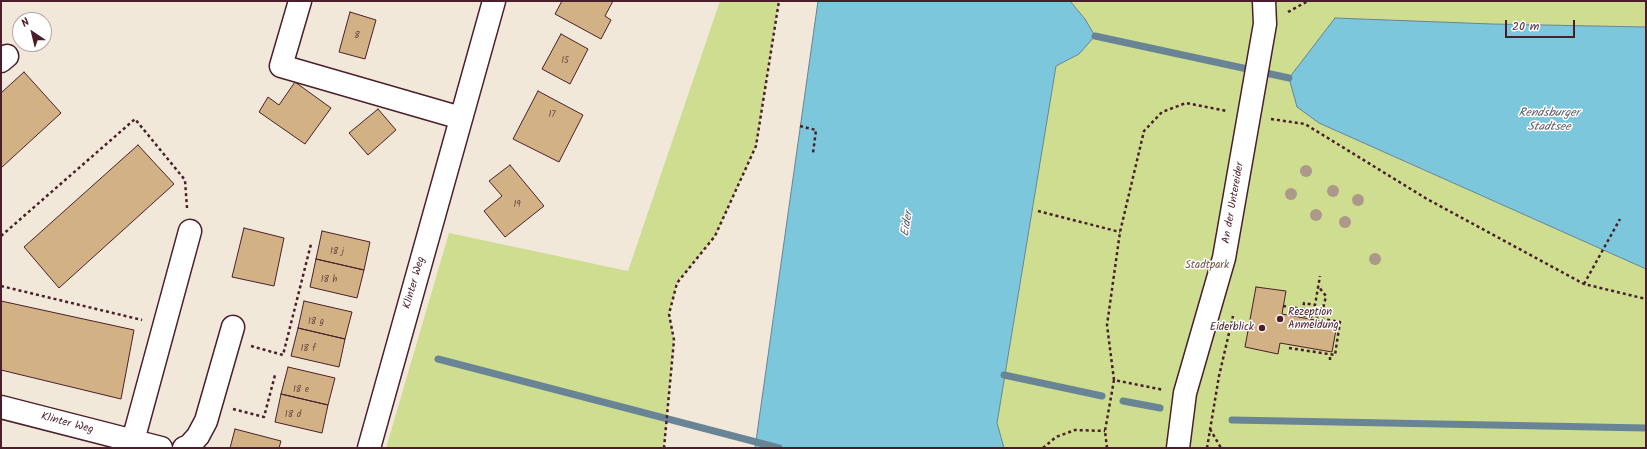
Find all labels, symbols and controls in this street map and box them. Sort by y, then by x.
north arrow [12,12,52,52]
scale bar [1507,12,1577,38]
text: N [18,14,34,32]
text: 20 m [1512,17,1539,36]
house number: 8 [354,31,360,41]
house number: 15 [561,56,569,66]
water label: Rendsburger Stadtsee [1518,107,1580,135]
house number: 17 [549,110,555,120]
street label: An der Untereider [1220,161,1248,245]
house number: 19 [513,200,521,210]
water label: Eider [899,210,917,238]
house number: 18 j [330,247,344,257]
street label: Klinter Weg [401,255,429,311]
park label: Stadtpark [1185,259,1229,273]
house number: 18 h [321,275,337,285]
place label: Rezeption Anmeldung [1288,306,1339,332]
marker: Rezeption Anmeldung [1275,314,1285,324]
house number: 18 g [308,317,324,327]
place label: Eiderblick [1210,321,1254,335]
marker: Eiderblick [1257,323,1267,333]
house number: 18 f [300,344,316,354]
house number: 18 e [293,385,309,395]
house number: 18 d [285,410,301,420]
street label: Klinter Weg [39,411,95,437]

